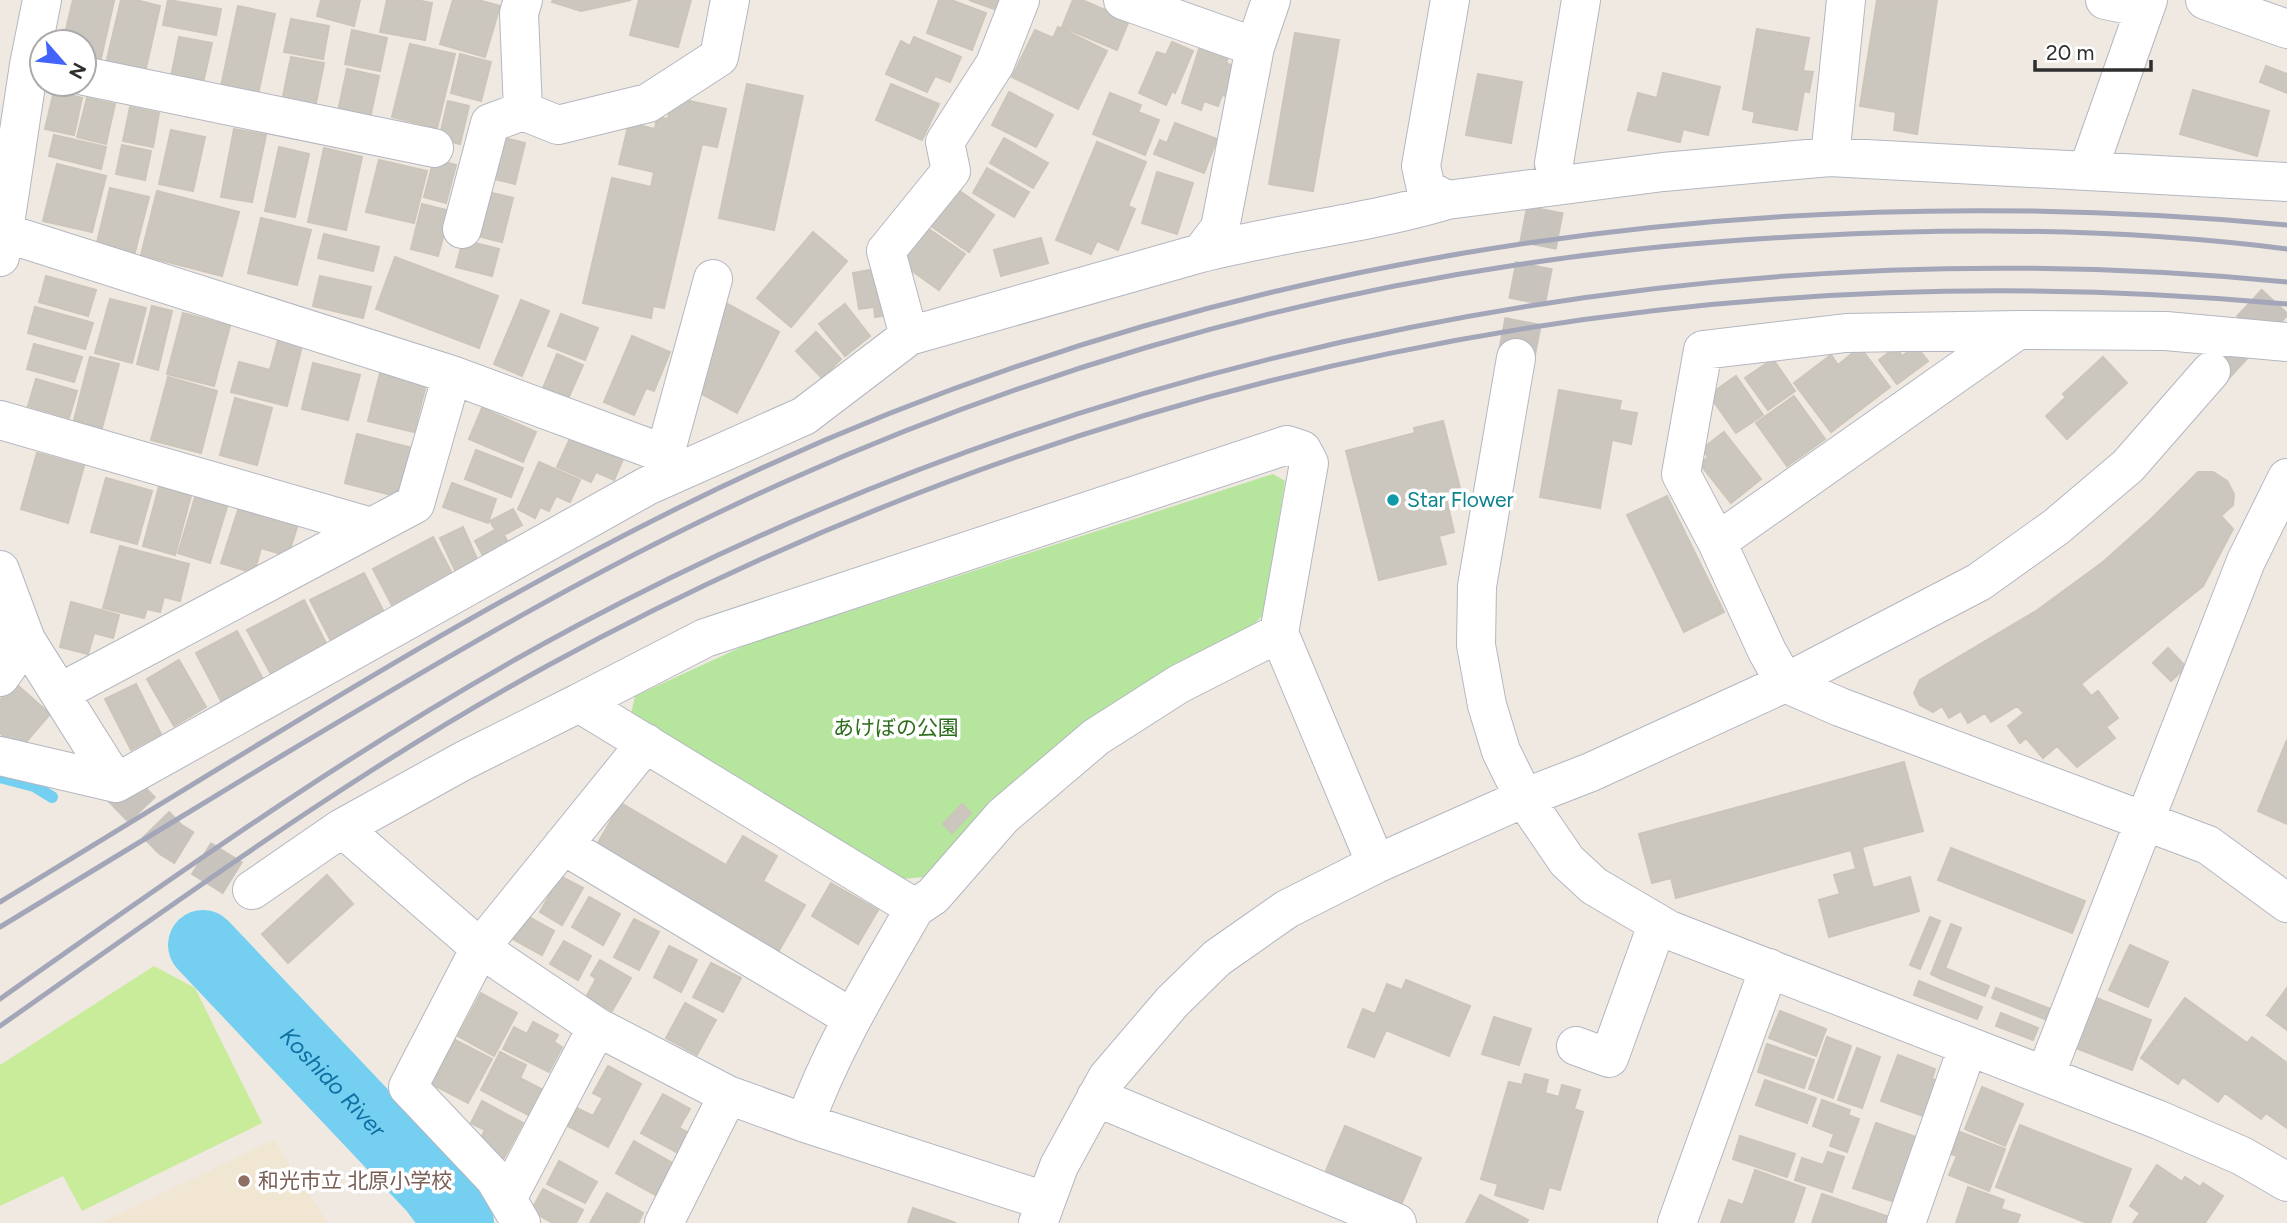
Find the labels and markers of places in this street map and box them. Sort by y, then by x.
place label: Star Flower [1407,487,1513,512]
marker: Star Flower [1385,492,1401,508]
place label: 和光市立 北原小学校 [258,1168,452,1193]
marker: 和光市立 北原小学校 [236,1173,252,1189]

